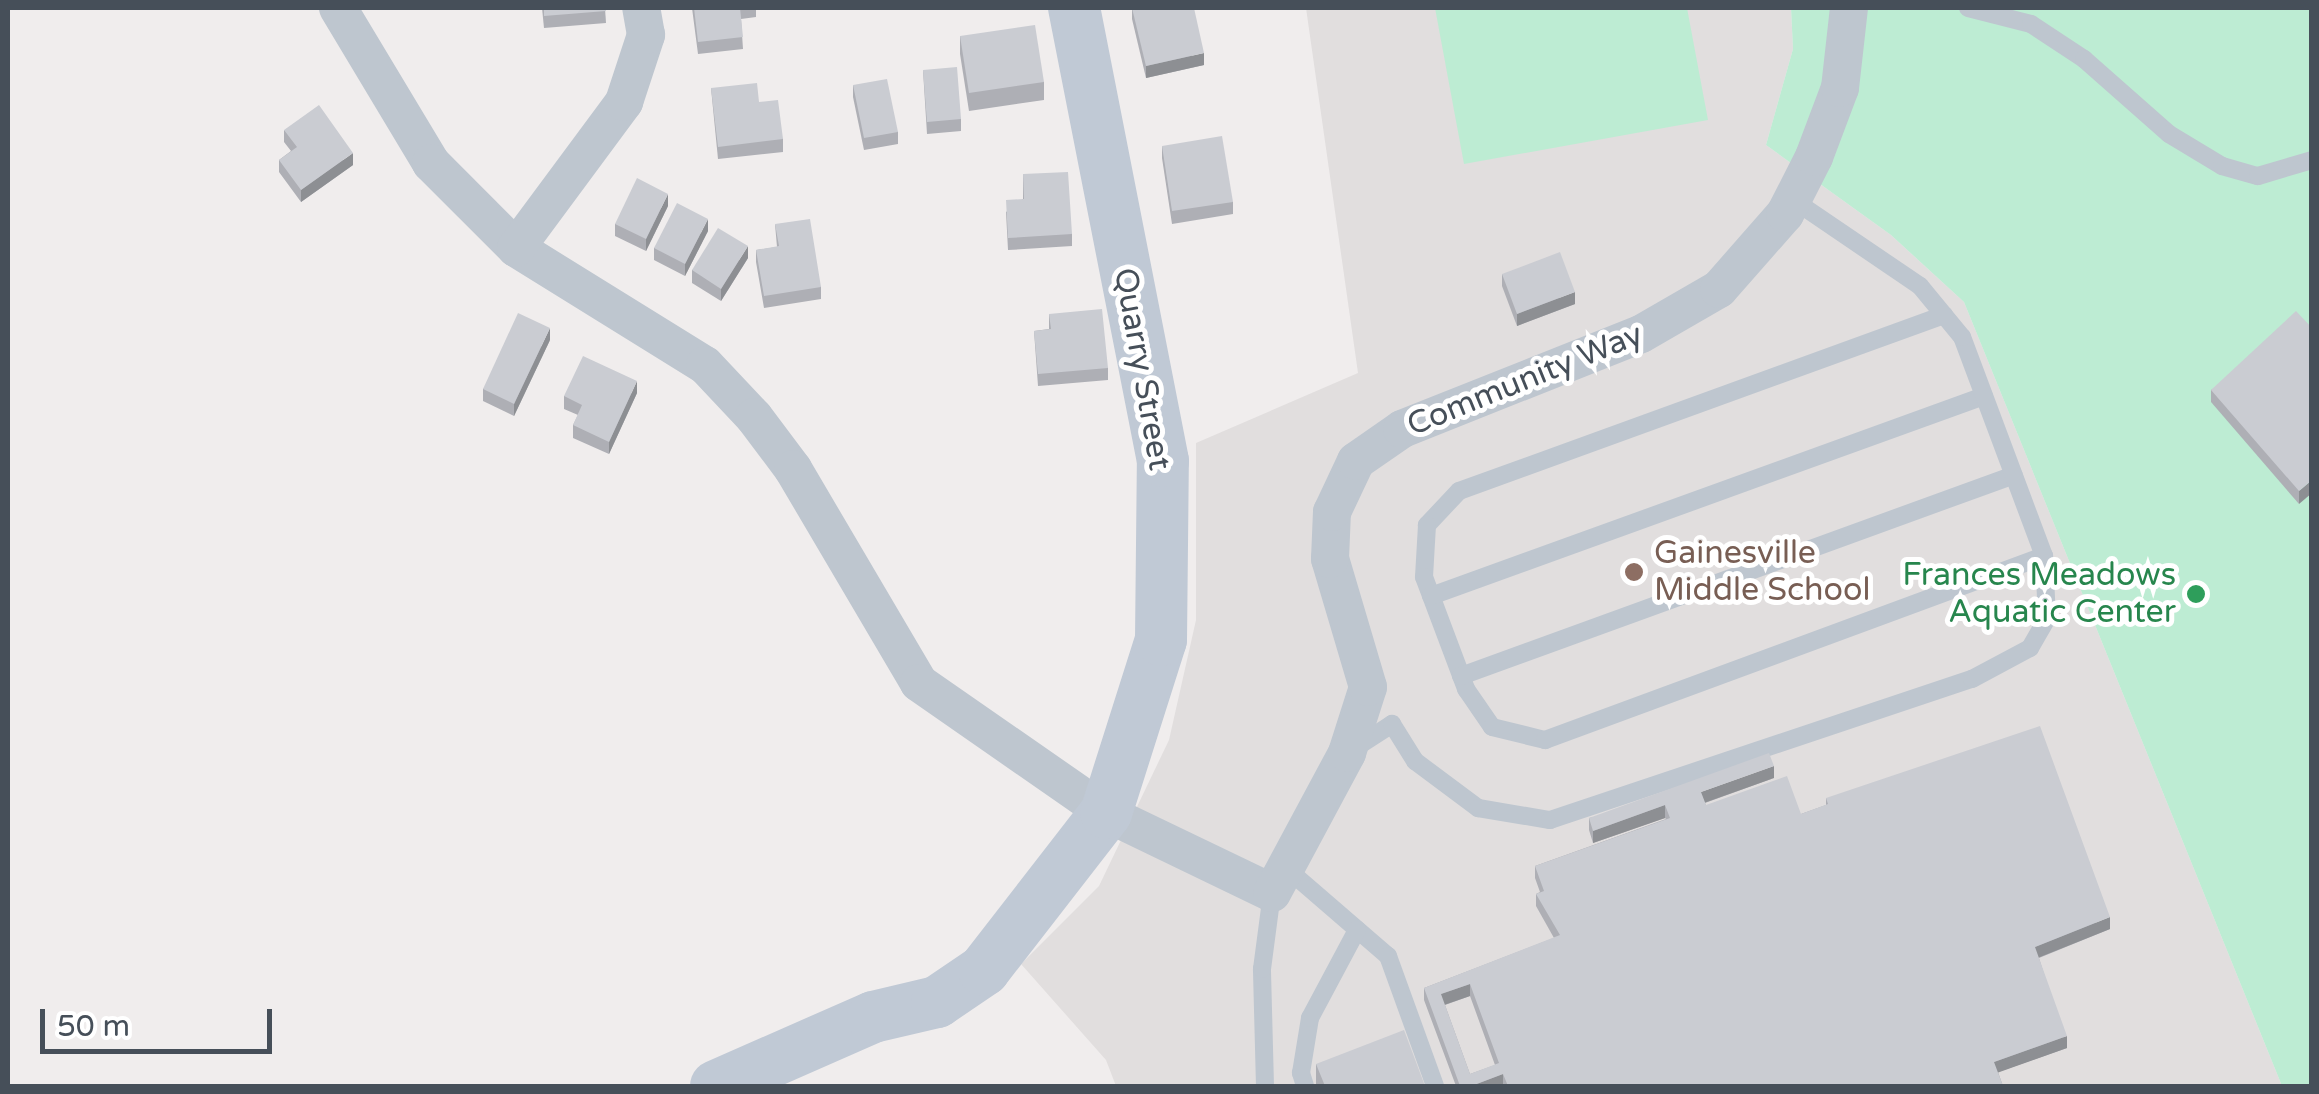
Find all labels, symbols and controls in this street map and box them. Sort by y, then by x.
street label: Quarry Street [1105,265,1179,473]
street label: Community Way [1402,315,1648,445]
place label: Gainesville Middle School [1654,535,1870,610]
place label: Frances Meadows Aquatic Center [1902,557,2176,632]
marker: Gainesville Middle School [1623,561,1645,583]
marker: Frances Meadows Aquatic Center [2185,583,2207,605]
scale bar [45,989,278,1051]
text: 50 m [57,1008,130,1045]

